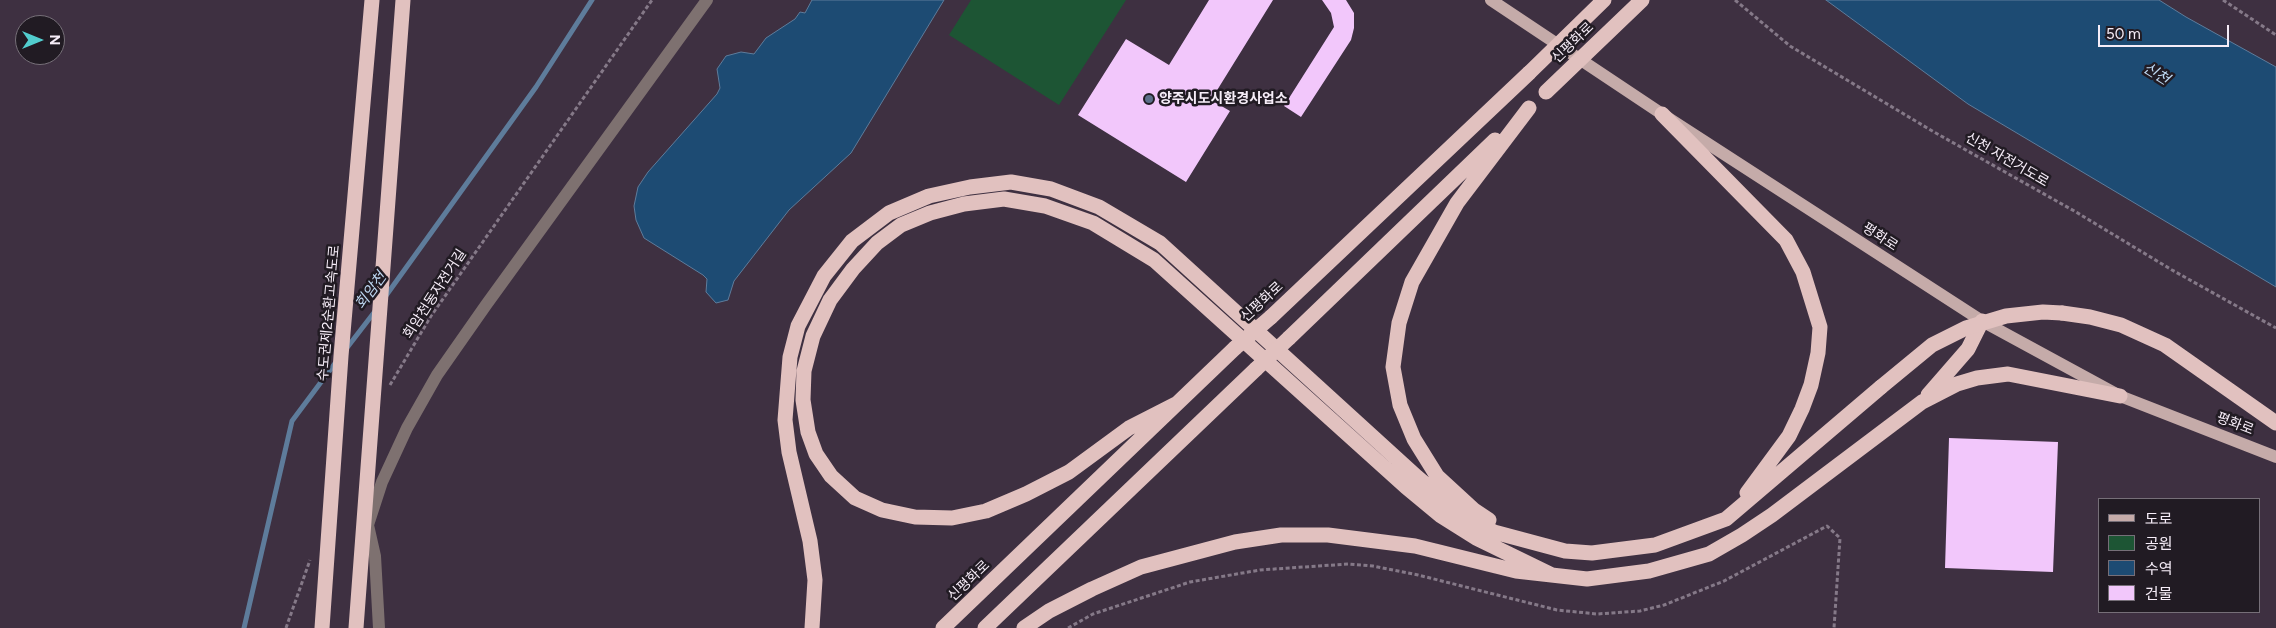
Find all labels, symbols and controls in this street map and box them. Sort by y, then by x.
north arrow [15,15,65,65]
scale bar [2101,15,2232,47]
street label: 신평화로 [1549,19,1597,67]
text: 50 m [2106,25,2141,43]
text: N [46,35,63,45]
water label: 신천 [2140,59,2172,89]
place label: 양주시도시환경사업소 [1159,91,1288,107]
marker: 양주시도시환경사업소 [1143,93,1155,105]
street label: 신천 자전거도로 [1962,129,2052,191]
street label: 평화로 [1859,219,1901,255]
street label: 수도권제2순환고속도로 [315,244,343,382]
street label: 회암천동자전거길 [400,246,470,342]
water label: 회암천 [352,269,390,313]
street label: 신평화로 [1237,278,1287,326]
street label: 평화로 [2214,409,2256,439]
legend [2098,498,2261,613]
text: 도로 [2145,510,2173,528]
text: 공원 [2145,535,2173,553]
street label: 신평화로 [945,557,993,605]
text: 수역 [2145,560,2173,578]
text: 건물 [2145,585,2173,603]

